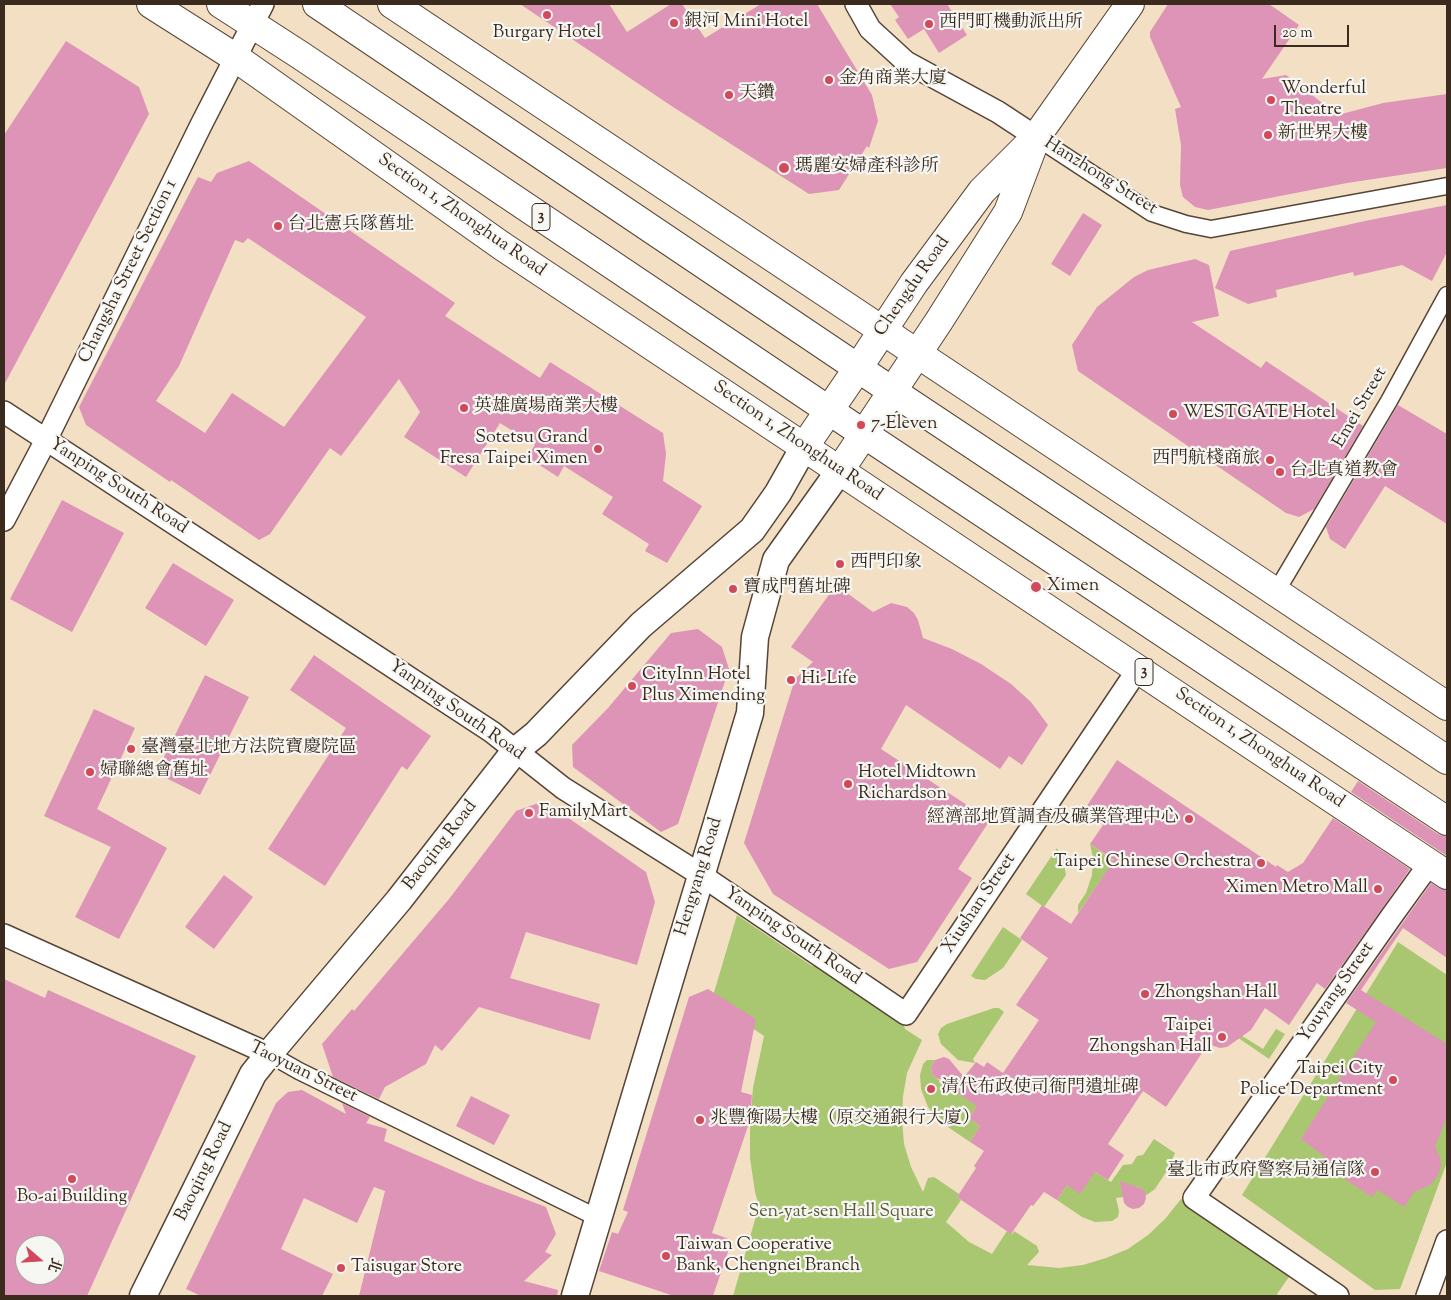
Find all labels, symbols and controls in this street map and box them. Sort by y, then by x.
marker: Burgary Hotel [541,9,553,21]
place label: 銀河 Mini Hotel [684,12,809,34]
place label: 西門町機動派出所 [939,13,1083,35]
scale bar [1276,15,1351,47]
marker: 銀河 Mini Hotel [668,17,680,29]
marker: 西門町機動派出所 [923,18,935,30]
place label: Burgary Hotel [493,23,601,45]
text: 20 m [1282,23,1313,44]
place label: 金角商業大廈 [839,69,947,91]
marker: 金角商業大廈 [823,74,835,86]
place label: Wonderful Theatre [1281,79,1366,122]
place label: 天鑽 [739,84,775,106]
marker: 天鑽 [723,89,735,101]
marker: Wonderful Theatre [1265,94,1277,106]
place label: 新世界大樓 [1278,124,1368,146]
marker: 新世界大樓 [1262,129,1274,141]
street label: Hanzhong Street [1039,133,1161,221]
street label: Section 1, Zhonghua Road [373,150,549,282]
place label: 瑪麗安婦產科診所 [795,157,939,179]
marker: 瑪麗安婦產科診所 [777,161,791,175]
street label: Changsha Street Section 1 [75,177,183,367]
road number: 3 [532,203,550,230]
place label: 台北憲兵隊舊址 [288,215,414,237]
marker: 台北憲兵隊舊址 [272,220,284,232]
street label: Chengdu Road [871,233,955,341]
street label: Emei Street [1329,364,1393,452]
street label: Section 1, Zhonghua Road [708,377,886,507]
place label: 英雄廣場商業大樓 [474,397,618,419]
marker: 英雄廣場商業大樓 [458,402,470,414]
place label: WESTGATE Hotel [1183,403,1336,425]
marker: WESTGATE Hotel [1167,408,1179,420]
place label: 7-Eleven [871,414,938,436]
marker: 7-Eleven [855,419,867,431]
place label: Sotetsu Grand Fresa Taipei Ximen [440,428,588,470]
street label: Yanping South Road [45,434,191,540]
marker: Sotetsu Grand Fresa Taipei Ximen [592,443,604,455]
place label: 西門航棧商旅 [1152,449,1260,471]
marker: 西門航棧商旅 [1264,454,1276,466]
place label: 台北真道教會 [1290,461,1398,483]
marker: 台北真道教會 [1274,466,1286,478]
place label: 西門印象 [850,553,922,575]
marker: 西門印象 [834,558,846,570]
place label: Ximen [1047,576,1099,598]
place label: 寶成門舊址碑 [743,578,851,600]
marker: Ximen [1029,580,1043,594]
marker: 寶成門舊址碑 [727,583,739,595]
street label: Yanping South Road [384,656,528,766]
road number: 3 [1135,659,1153,686]
place label: CityInn Hotel Plus Ximending [642,665,765,708]
place label: Hi-Life [801,669,857,691]
marker: Hi-Life [785,674,797,686]
marker: CityInn Hotel Plus Ximending [626,680,638,692]
street label: Section 1, Zhonghua Road [1170,684,1348,814]
place label: 臺灣臺北地方法院寶慶院區 [141,738,357,760]
marker: 臺灣臺北地方法院寶慶院區 [125,743,137,755]
place label: 婦聯總會舊址 [100,761,208,783]
place label: Hotel Midtown Richardson [858,763,976,806]
marker: 婦聯總會舊址 [84,766,96,778]
marker: Hotel Midtown Richardson [842,778,854,790]
street label: Baoqing Road [399,797,483,895]
place label: FamilyMart [539,802,628,824]
marker: FamilyMart [523,807,535,819]
place label: 經濟部地質調查及礦業管理中心 [927,808,1179,830]
marker: 經濟部地質調查及礦業管理中心 [1183,813,1195,825]
street label: Hengyang Road [672,815,728,939]
street label: Xiushan Street [939,850,1021,958]
place label: Taipei Chinese Orchestra [1054,852,1251,874]
marker: Taipei Chinese Orchestra [1255,857,1267,869]
place label: Ximen Metro Mall [1226,878,1368,900]
street label: Yanping South Road [719,883,865,991]
marker: Ximen Metro Mall [1372,883,1384,895]
street label: Youyang Street [1294,938,1380,1048]
place label: Zhongshan Hall [1155,983,1278,1005]
marker: Zhongshan Hall [1139,988,1151,1000]
place label: Taipei Zhongshan Hall [1089,1016,1212,1058]
marker: Taipei Zhongshan Hall [1216,1031,1228,1043]
street label: Taoyuan Street [246,1038,360,1108]
place label: Taipei City Police Department [1240,1059,1383,1102]
marker: Taipei City Police Department [1387,1074,1399,1086]
place label: 清代布政使司衙門遺址碑 [941,1078,1139,1100]
marker: 清代布政使司衙門遺址碑 [925,1083,937,1095]
place label: 兆豐衡陽大樓（原交通銀行大廈） [710,1109,980,1131]
marker: 兆豐衡陽大樓（原交通銀行大廈） [694,1114,706,1126]
street label: Baoqing Road [172,1119,238,1225]
place label: 臺北市政府警察局通信隊 [1167,1161,1365,1183]
marker: 臺北市政府警察局通信隊 [1369,1166,1381,1178]
marker: Bo-ai Building [66,1173,78,1185]
place label: Bo-ai Building [17,1187,127,1209]
park label: Sen-yat-sen Hall Square [748,1202,934,1224]
north arrow [15,1235,65,1285]
place label: Taiwan Cooperative Bank, Chengnei Branch [676,1235,860,1278]
marker: Taiwan Cooperative Bank, Chengnei Branch [660,1250,672,1262]
text: 北 [42,1255,65,1274]
place label: Taisugar Store [351,1257,462,1279]
marker: Taisugar Store [335,1262,347,1274]

